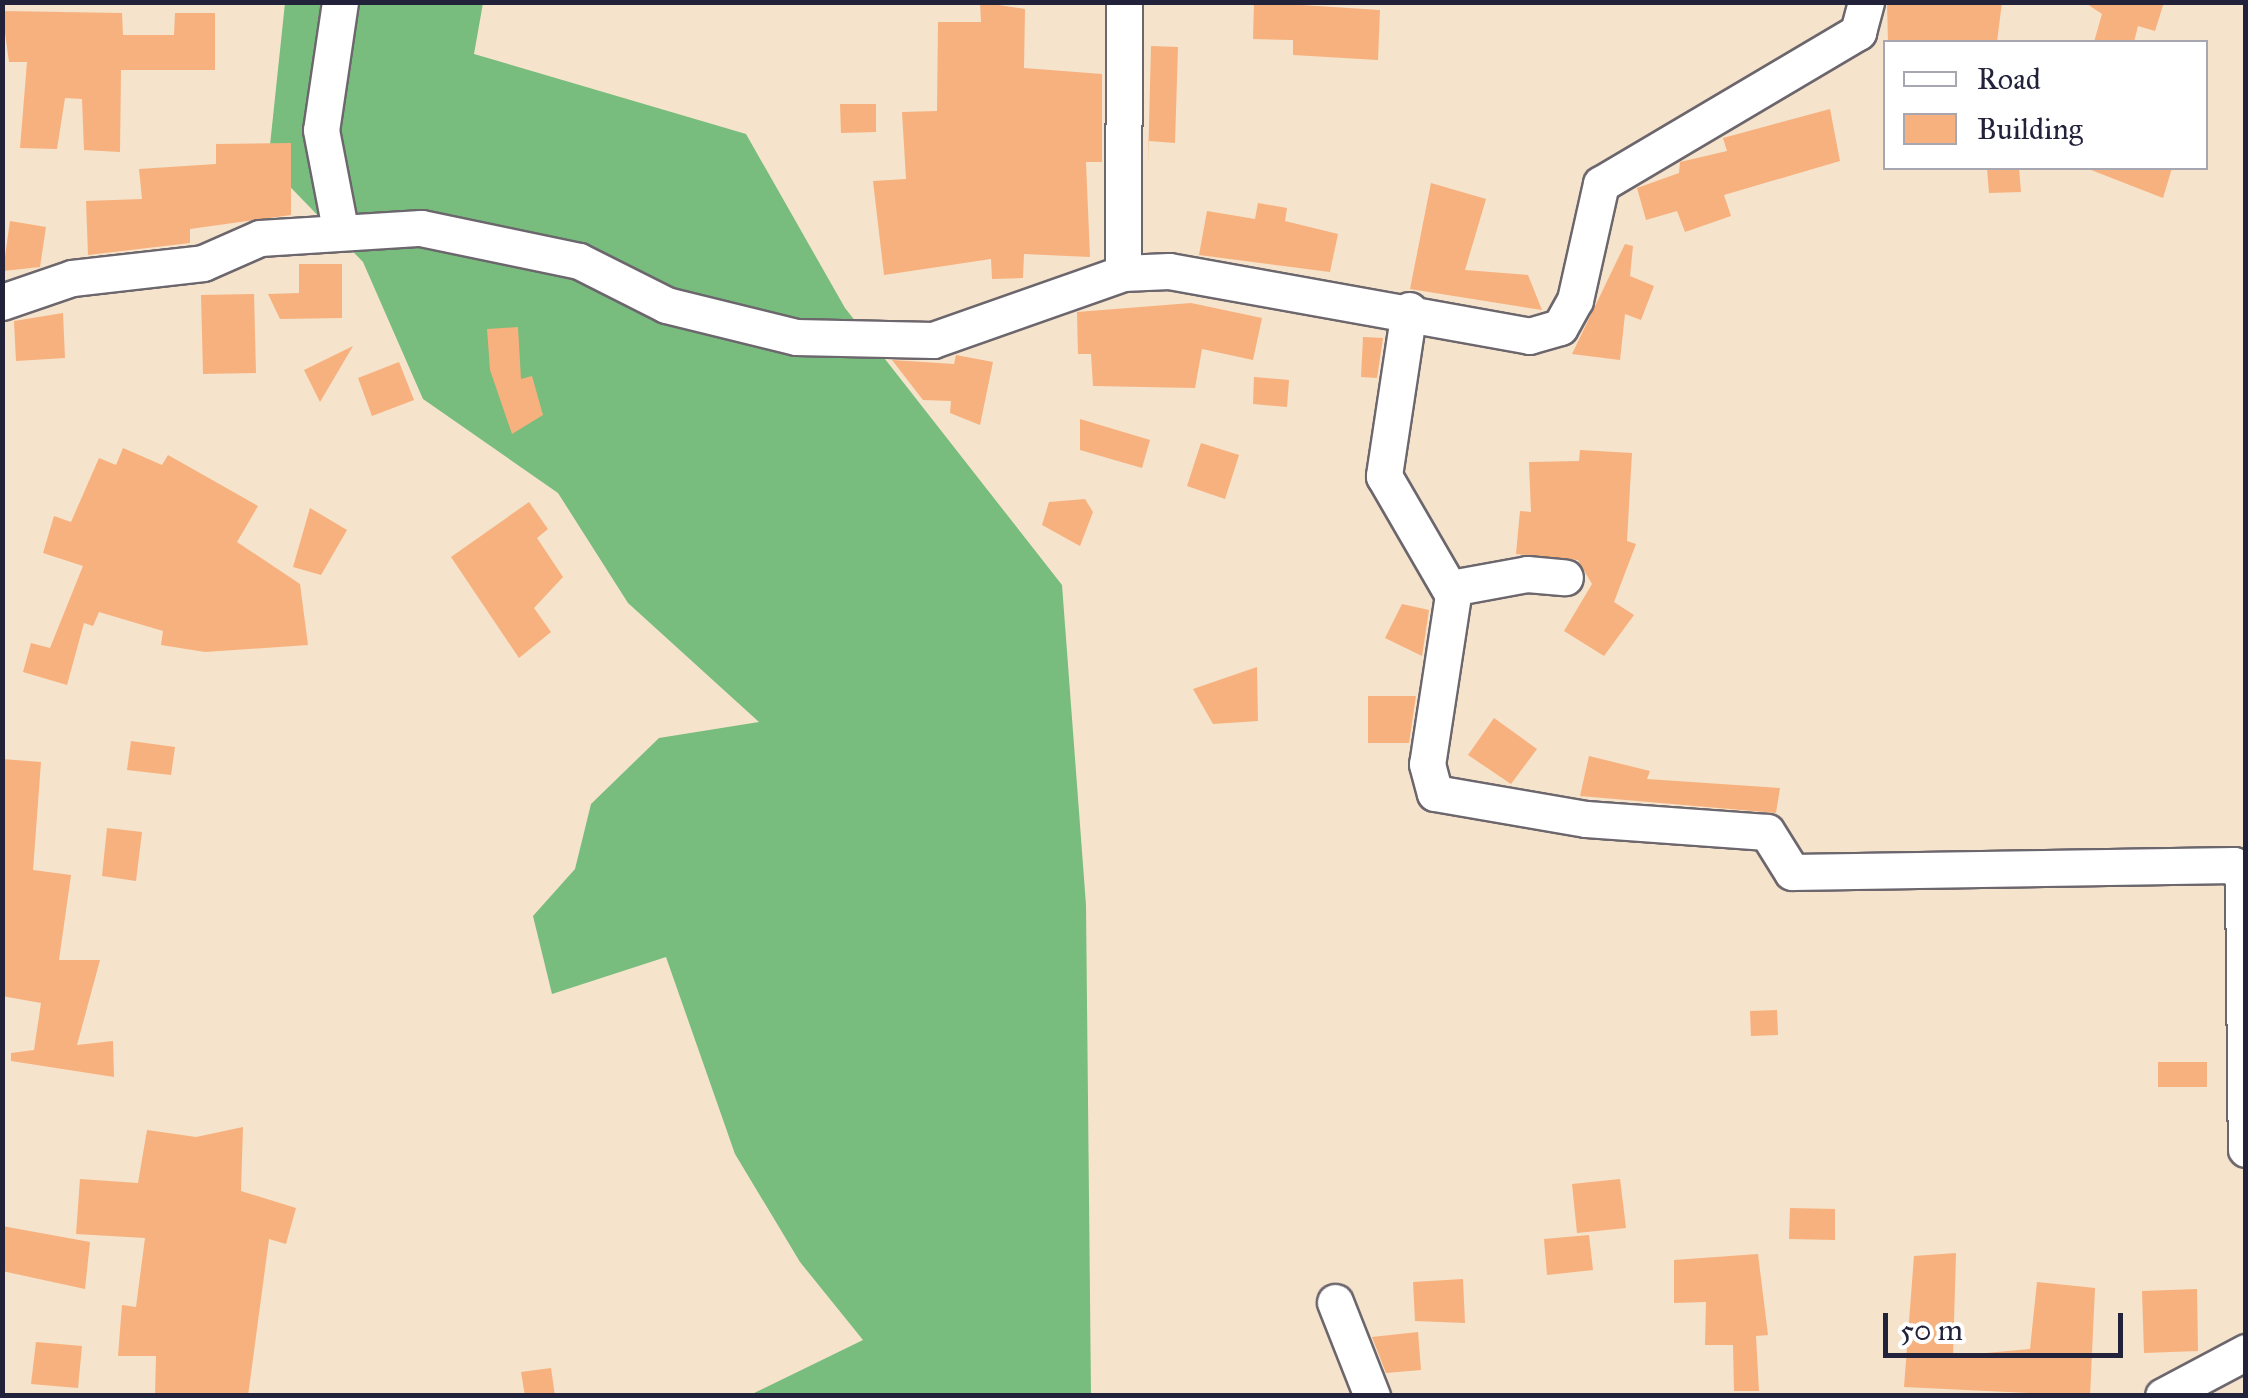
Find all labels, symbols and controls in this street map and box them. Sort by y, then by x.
legend [1883,40,2208,170]
text: Road [1977,61,2041,97]
text: Building [1977,111,2083,147]
scale bar [1888,1293,2128,1355]
text: 50 m [1900,1312,1963,1348]

